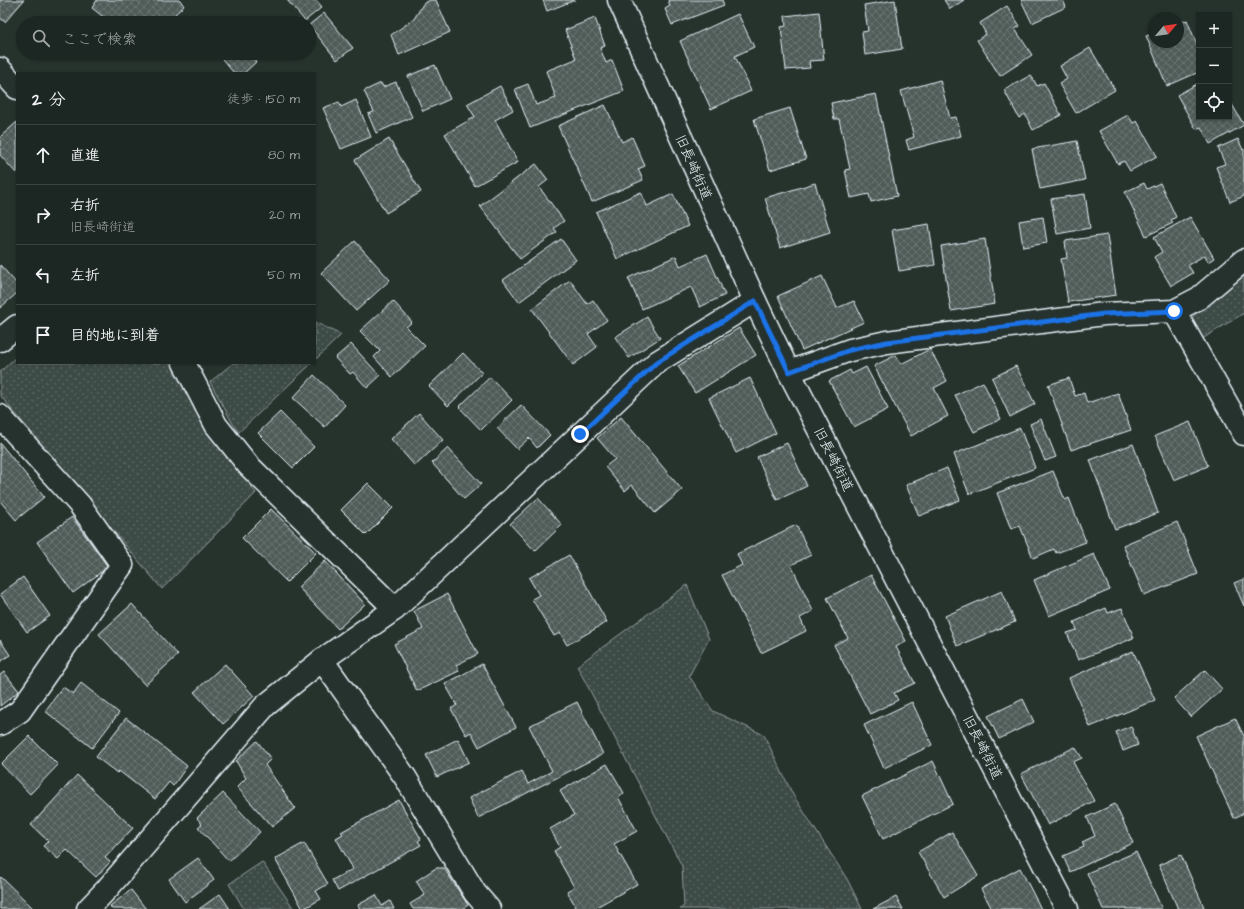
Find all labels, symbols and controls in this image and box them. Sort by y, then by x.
north arrow [1148,12,1184,48]
map controls [1196,12,1232,120]
button: + [1196,12,1232,48]
search box [16,16,316,60]
icon: search [30,27,52,49]
text: ここで検索 [62,29,137,50]
button: − [1196,48,1232,84]
button: locate [1196,84,1232,120]
text: 2 分 [32,88,66,112]
text: 徒歩 · 150 m [227,90,300,108]
street label: 旧長崎街道 [670,131,716,203]
icon: ahead [32,144,54,166]
text: 直進 [70,145,100,166]
text: 80 m [268,146,300,164]
text: 右折 [70,195,100,216]
icon: right [32,204,54,226]
text: 20 m [269,206,300,224]
text: 旧長崎街道 [70,218,135,236]
icon: left [32,264,54,286]
text: 左折 [70,265,100,286]
text: 50 m [267,266,300,284]
route start [1165,302,1183,320]
icon: arrive [32,324,54,346]
text: 目的地に到着 [70,325,160,346]
street label: 旧長崎街道 [808,424,858,495]
route end [571,425,589,443]
street label: 旧長崎街道 [957,712,1007,783]

